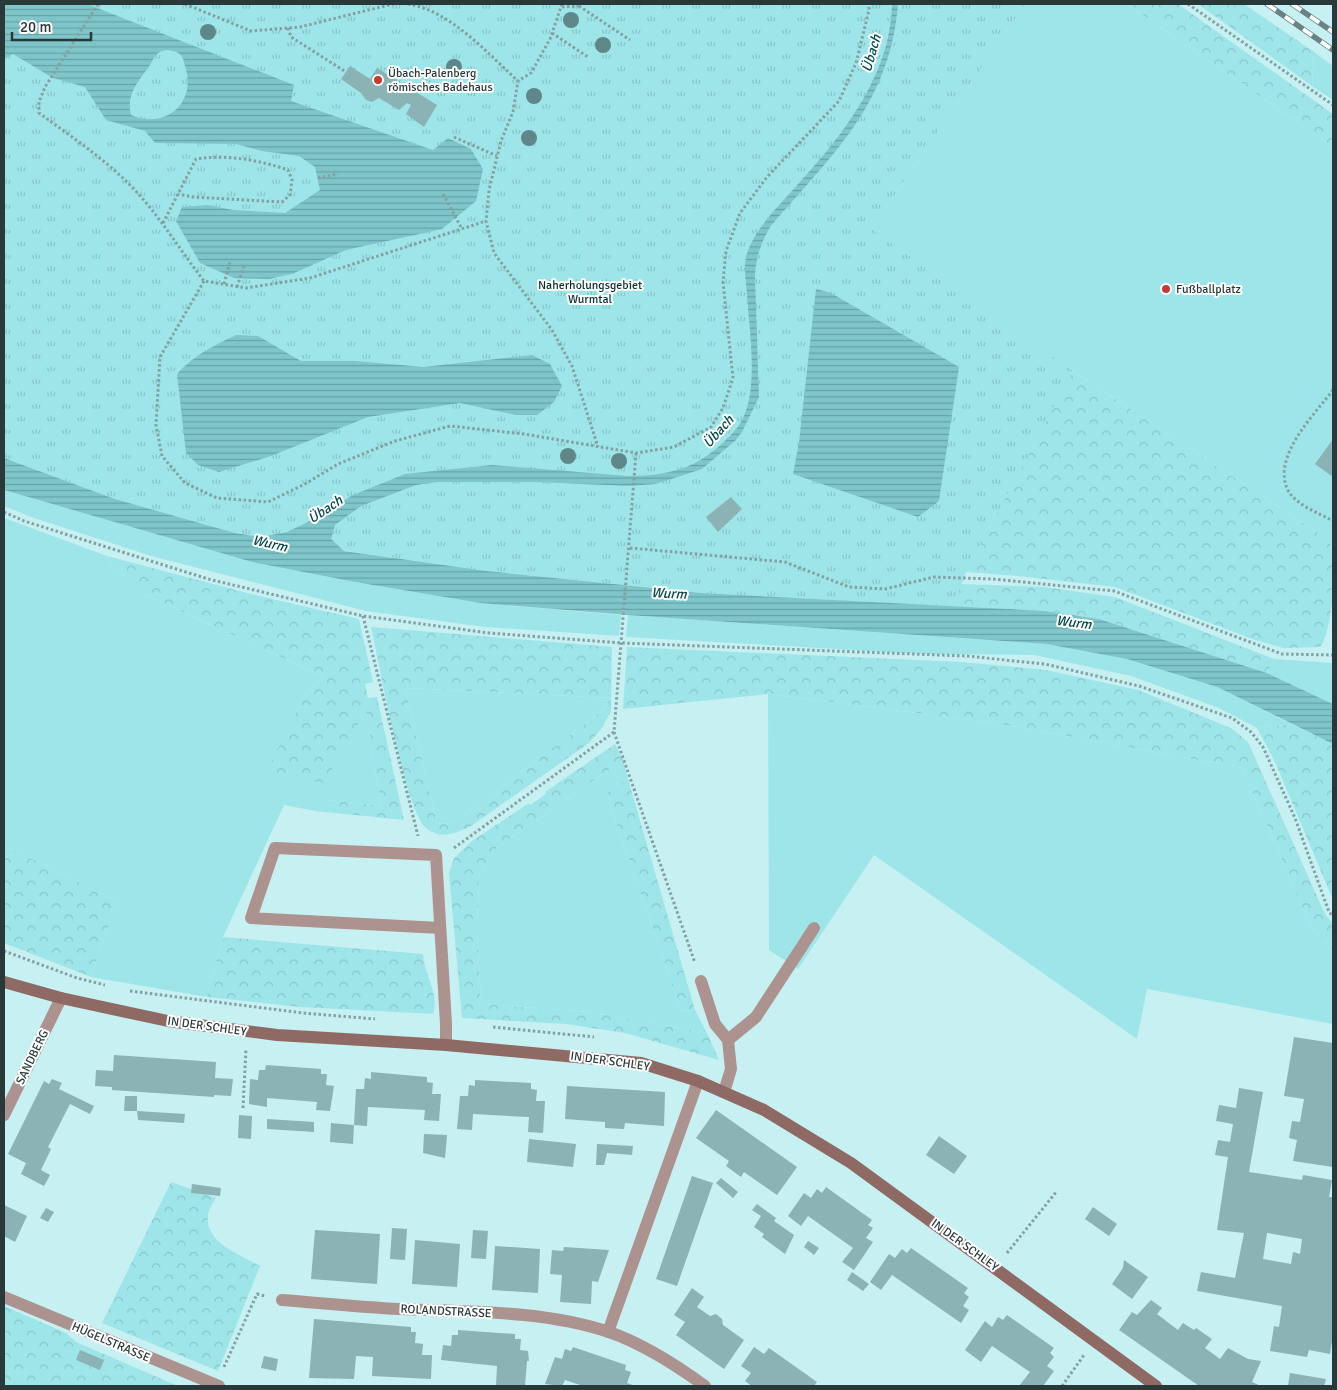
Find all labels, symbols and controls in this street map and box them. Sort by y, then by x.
scale bar [12,10,91,42]
text: 20 m [20,18,51,36]
water label: Übach [858,32,885,74]
place label: Übach-Palenberg römisches Badehaus [388,66,493,95]
marker: Übach-Palenberg römisches Badehaus [372,74,384,86]
park label: Naherholungsgebiet Wurmtal [538,278,642,307]
place label: Fußballplatz [1176,282,1241,297]
marker: Fußballplatz [1160,283,1172,295]
water label: Übach [699,411,738,451]
water label: Übach [305,492,346,527]
water label: Wurm [251,531,290,556]
water label: Wurm [651,584,688,603]
water label: Wurm [1055,612,1093,633]
street label: IN DER SCHLEY [166,1014,247,1039]
street label: SANDBERG [13,1028,52,1087]
street label: IN DER SCHLEY [569,1049,650,1074]
street label: IN DER SCHLEY [928,1216,1001,1275]
street label: ROLANDSTRASSE [400,1302,492,1321]
street label: HÜGELSTRASSE [69,1319,152,1366]

